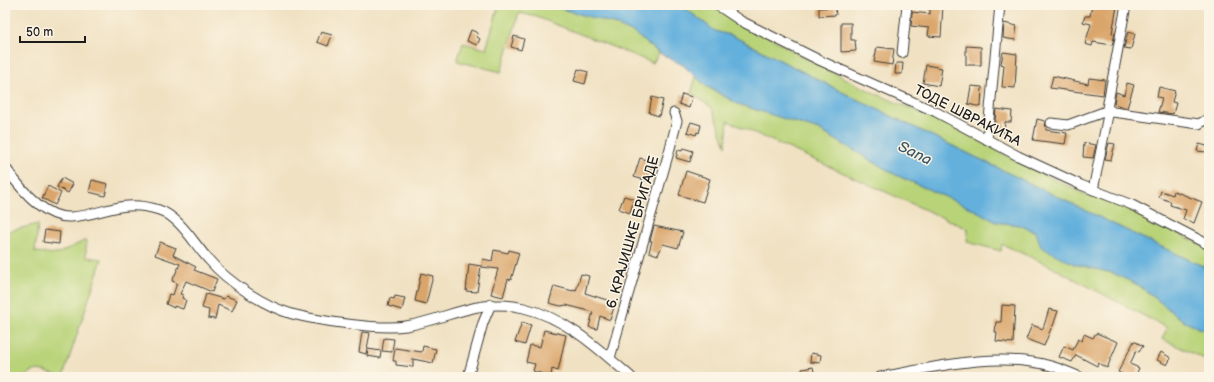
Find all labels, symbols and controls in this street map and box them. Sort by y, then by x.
scale bar [20,18,85,44]
text: 50 m [26,25,53,40]
street label: ТОДЕ ШВРАКИЋА [911,81,1024,150]
water label: Sana [895,137,935,170]
street label: 6. КРАЈИШКЕ БРИГАДЕ [603,154,662,310]

